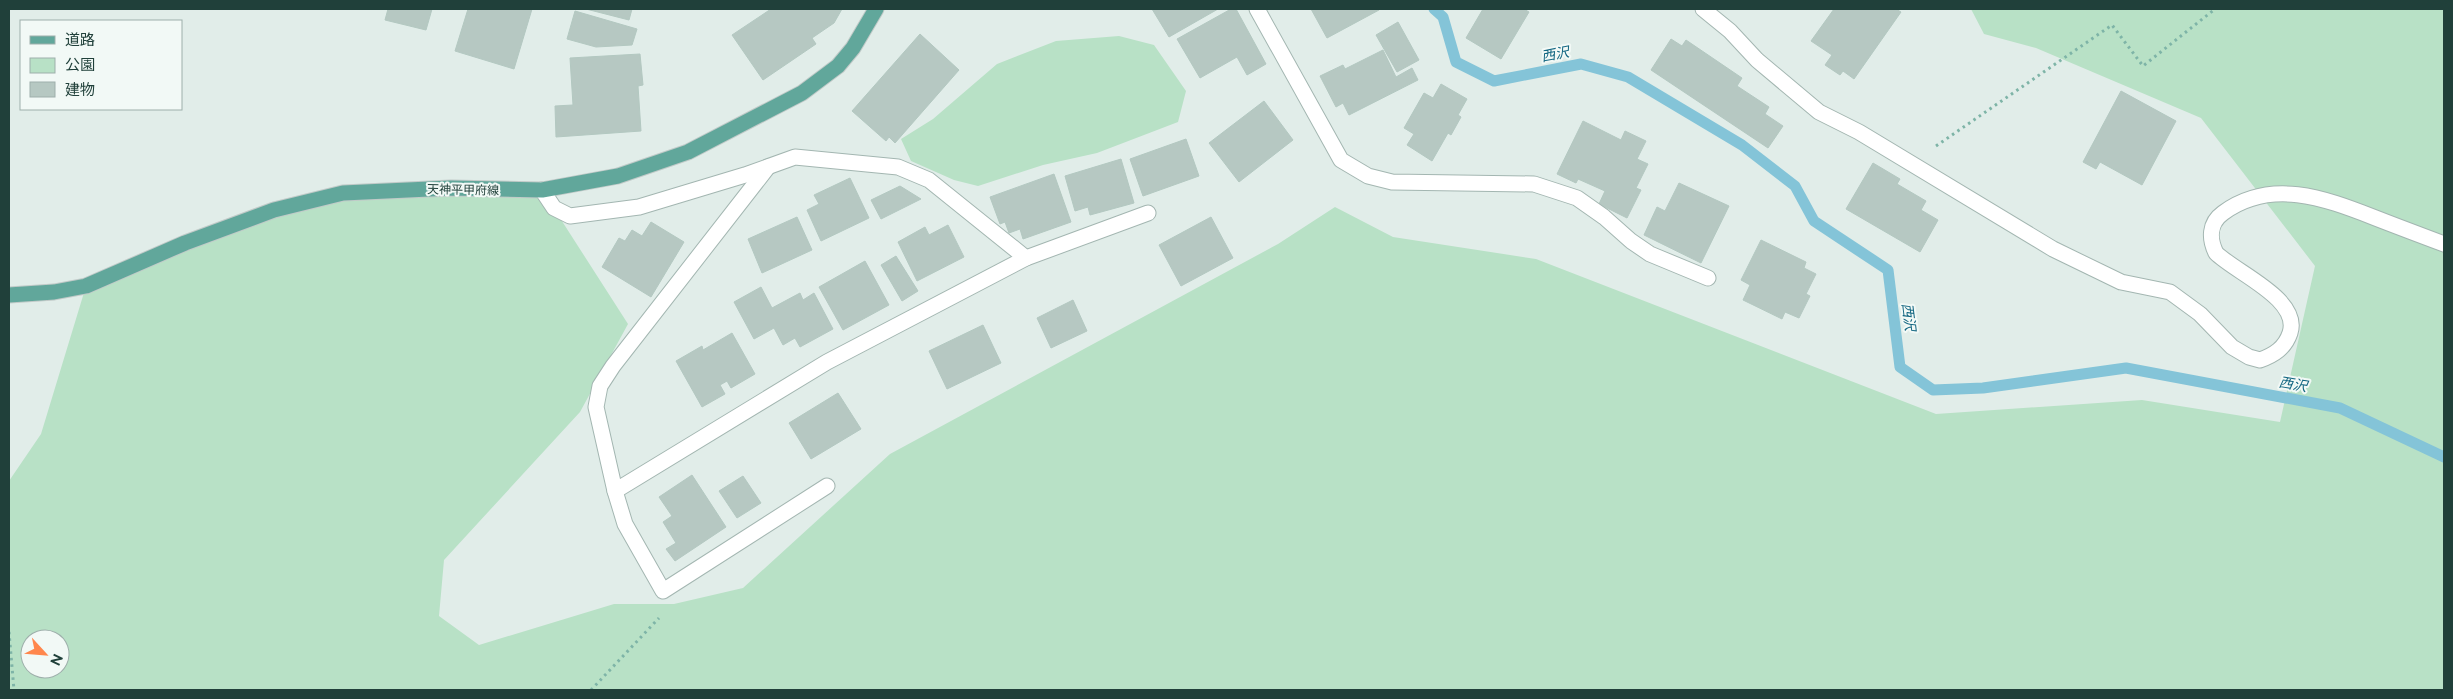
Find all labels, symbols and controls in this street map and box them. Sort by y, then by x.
legend [20,20,182,110]
text: 道路 [65,31,95,49]
water label: 西沢 [1540,43,1572,65]
text: 公園 [65,56,95,74]
text: 建物 [65,81,95,99]
street label: 天神平甲府線 [427,182,499,198]
water label: 西沢 [1899,302,1919,334]
water label: 西沢 [2278,374,2310,395]
north arrow [20,629,70,679]
text: N [47,651,66,668]

